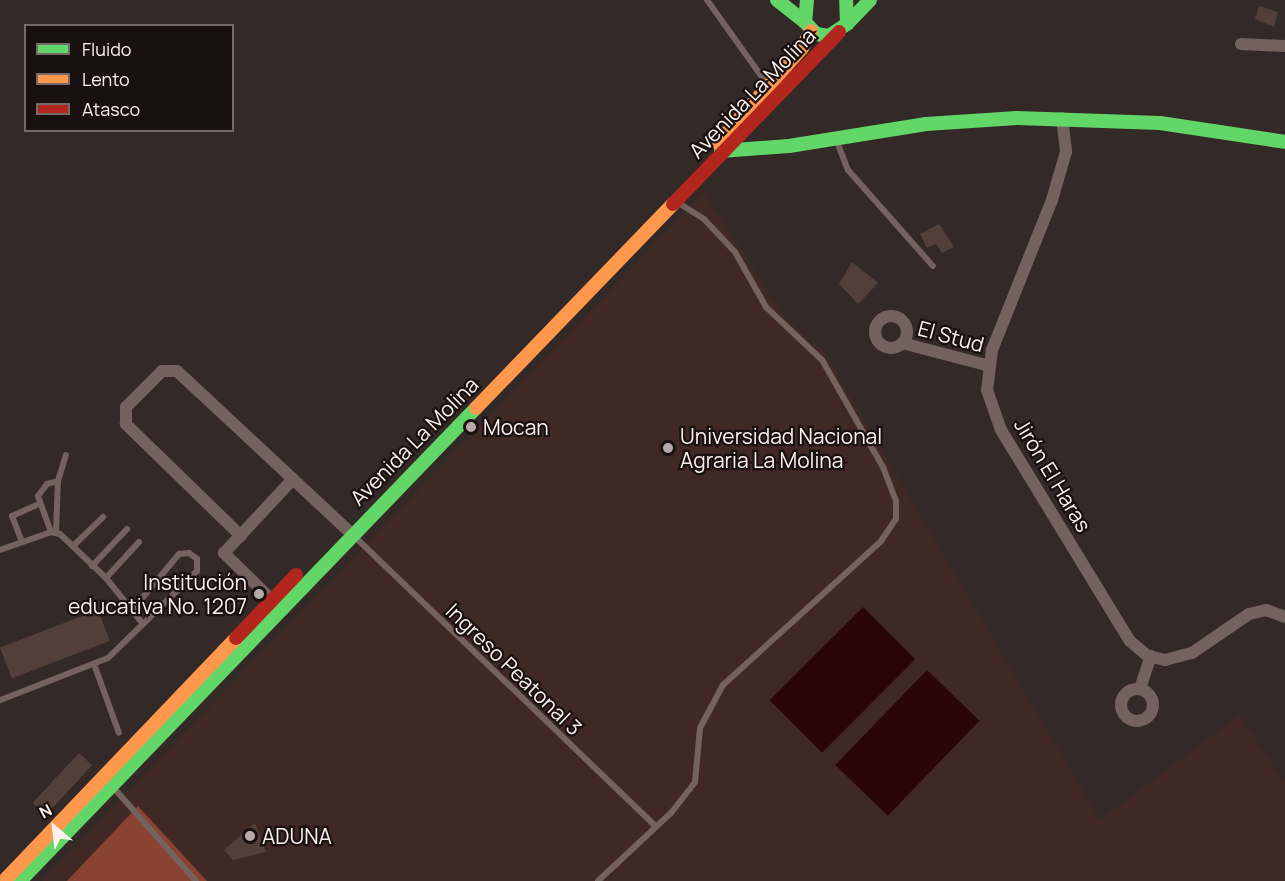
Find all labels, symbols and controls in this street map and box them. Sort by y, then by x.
street label: Avenida La Molina [684,23,820,163]
legend [24,24,234,132]
text: Fluido [82,37,131,61]
text: Lento [82,67,130,91]
text: Atasco [82,97,140,121]
street label: El Stud [915,315,987,357]
street label: Avenida La Molina [345,372,483,510]
place label: Mocan [483,414,549,440]
street label: Jirón El Haras [1009,414,1097,536]
marker: Mocan [464,420,478,434]
place label: Universidad Nacional Agraria La Molina [680,423,882,473]
marker: Universidad Nacional Agraria La Molina [661,441,675,455]
place label: Institución educativa No. 1207 [68,569,247,619]
marker: Institución educativa No. 1207 [252,587,266,601]
street label: Ingreso Peatonal 3 [441,598,587,740]
north arrow [24,797,84,857]
text: N [35,799,56,824]
place label: ADUNA [262,823,332,849]
marker: ADUNA [243,829,257,843]

